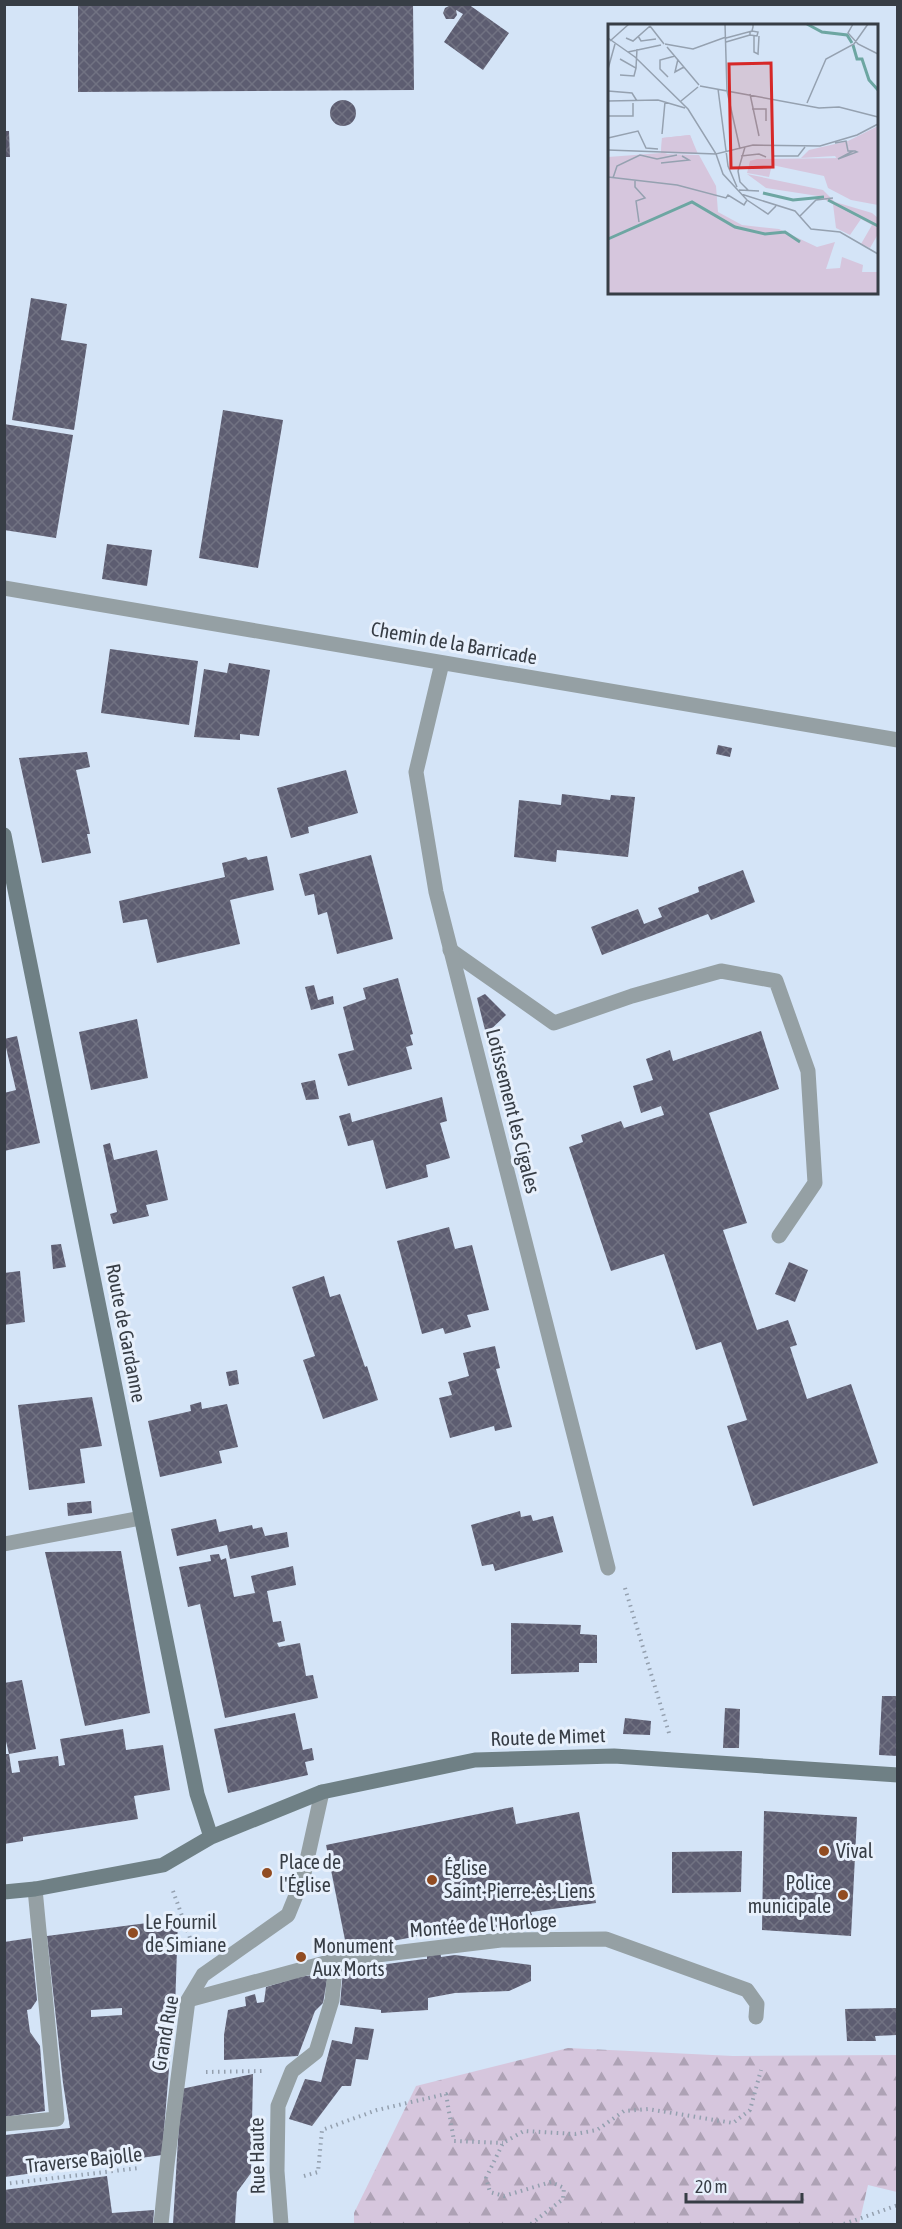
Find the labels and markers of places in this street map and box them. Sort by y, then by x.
place label: Vival [836,1839,874,1862]
marker: Vival [817,1844,831,1858]
place label: Place de l'Église [279,1850,341,1896]
place label: Église Saint-Pierre-ès-Liens [444,1856,595,1902]
marker: Place de l'Église [260,1866,274,1880]
place label: Police municipale [748,1871,831,1917]
marker: Église Saint-Pierre-ès-Liens [425,1873,439,1887]
marker: Police municipale [836,1888,850,1902]
place label: Le Fournil de Simiane [145,1910,226,1956]
marker: Le Fournil de Simiane [126,1926,140,1940]
place label: Monument Aux Morts [313,1934,394,1980]
marker: Monument Aux Morts [294,1950,308,1964]

